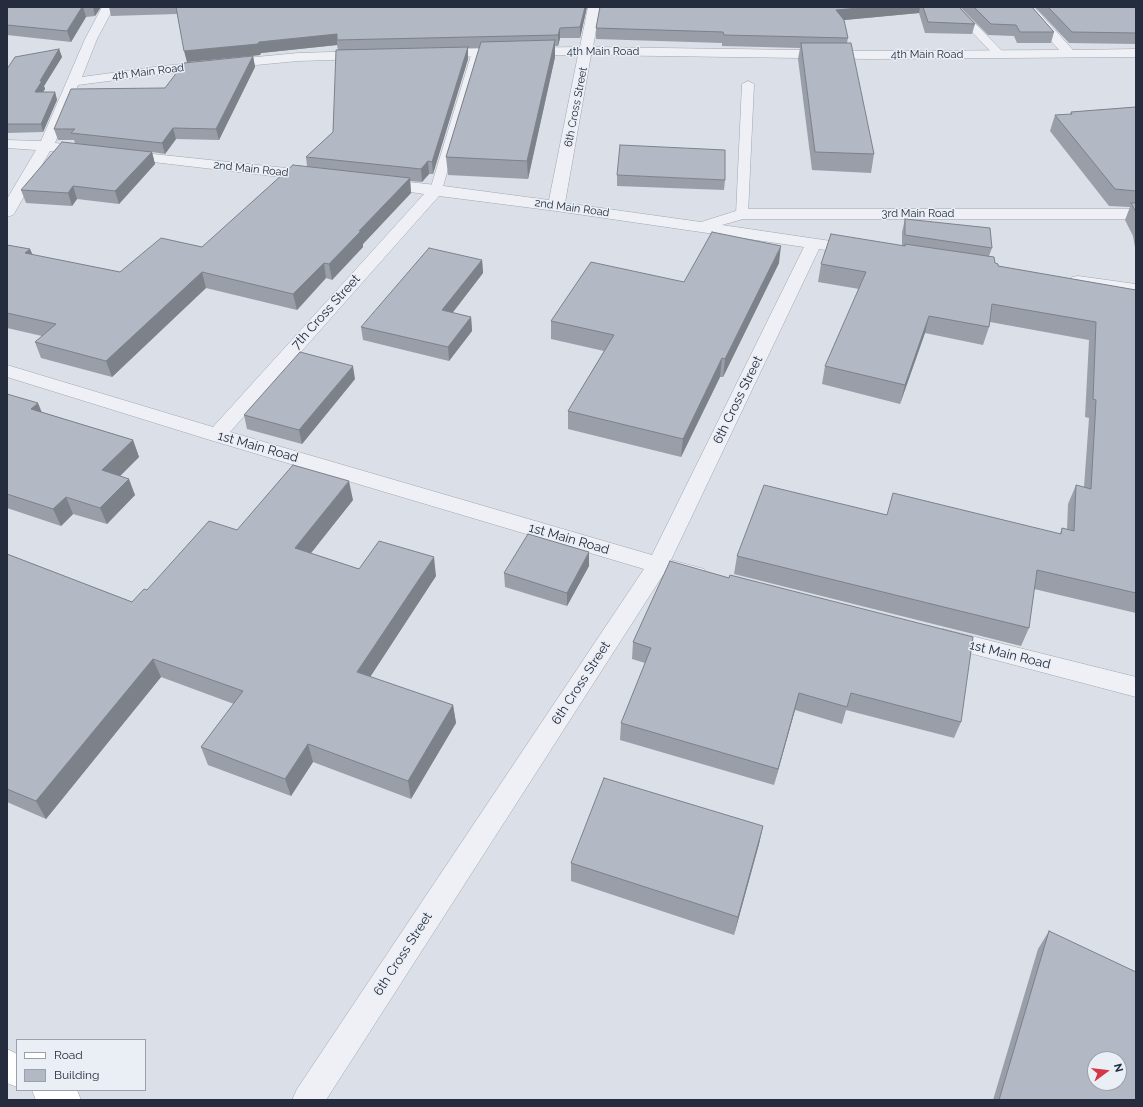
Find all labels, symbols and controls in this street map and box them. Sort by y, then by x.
street label: 4th Main Road [567,45,639,59]
street label: 4th Main Road [891,48,963,62]
street label: 4th Main Road [111,61,185,83]
street label: 6th Cross Street [562,66,590,148]
street label: 2nd Main Road [213,158,289,180]
street label: 2nd Main Road [534,196,610,220]
street label: 3rd Main Road [882,207,954,221]
street label: 7th Cross Street [288,271,364,353]
street label: 6th Cross Street [710,353,766,447]
street label: 1st Main Road [216,428,300,466]
street label: 1st Main Road [527,520,611,558]
street label: 1st Main Road [968,637,1052,673]
street label: 6th Cross Street [548,638,614,728]
street label: 6th Cross Street [370,909,436,999]
legend [16,1039,146,1091]
text: Road [54,1048,83,1062]
north arrow [1087,1051,1127,1091]
text: N [1111,1062,1125,1074]
text: Building [54,1068,100,1082]

